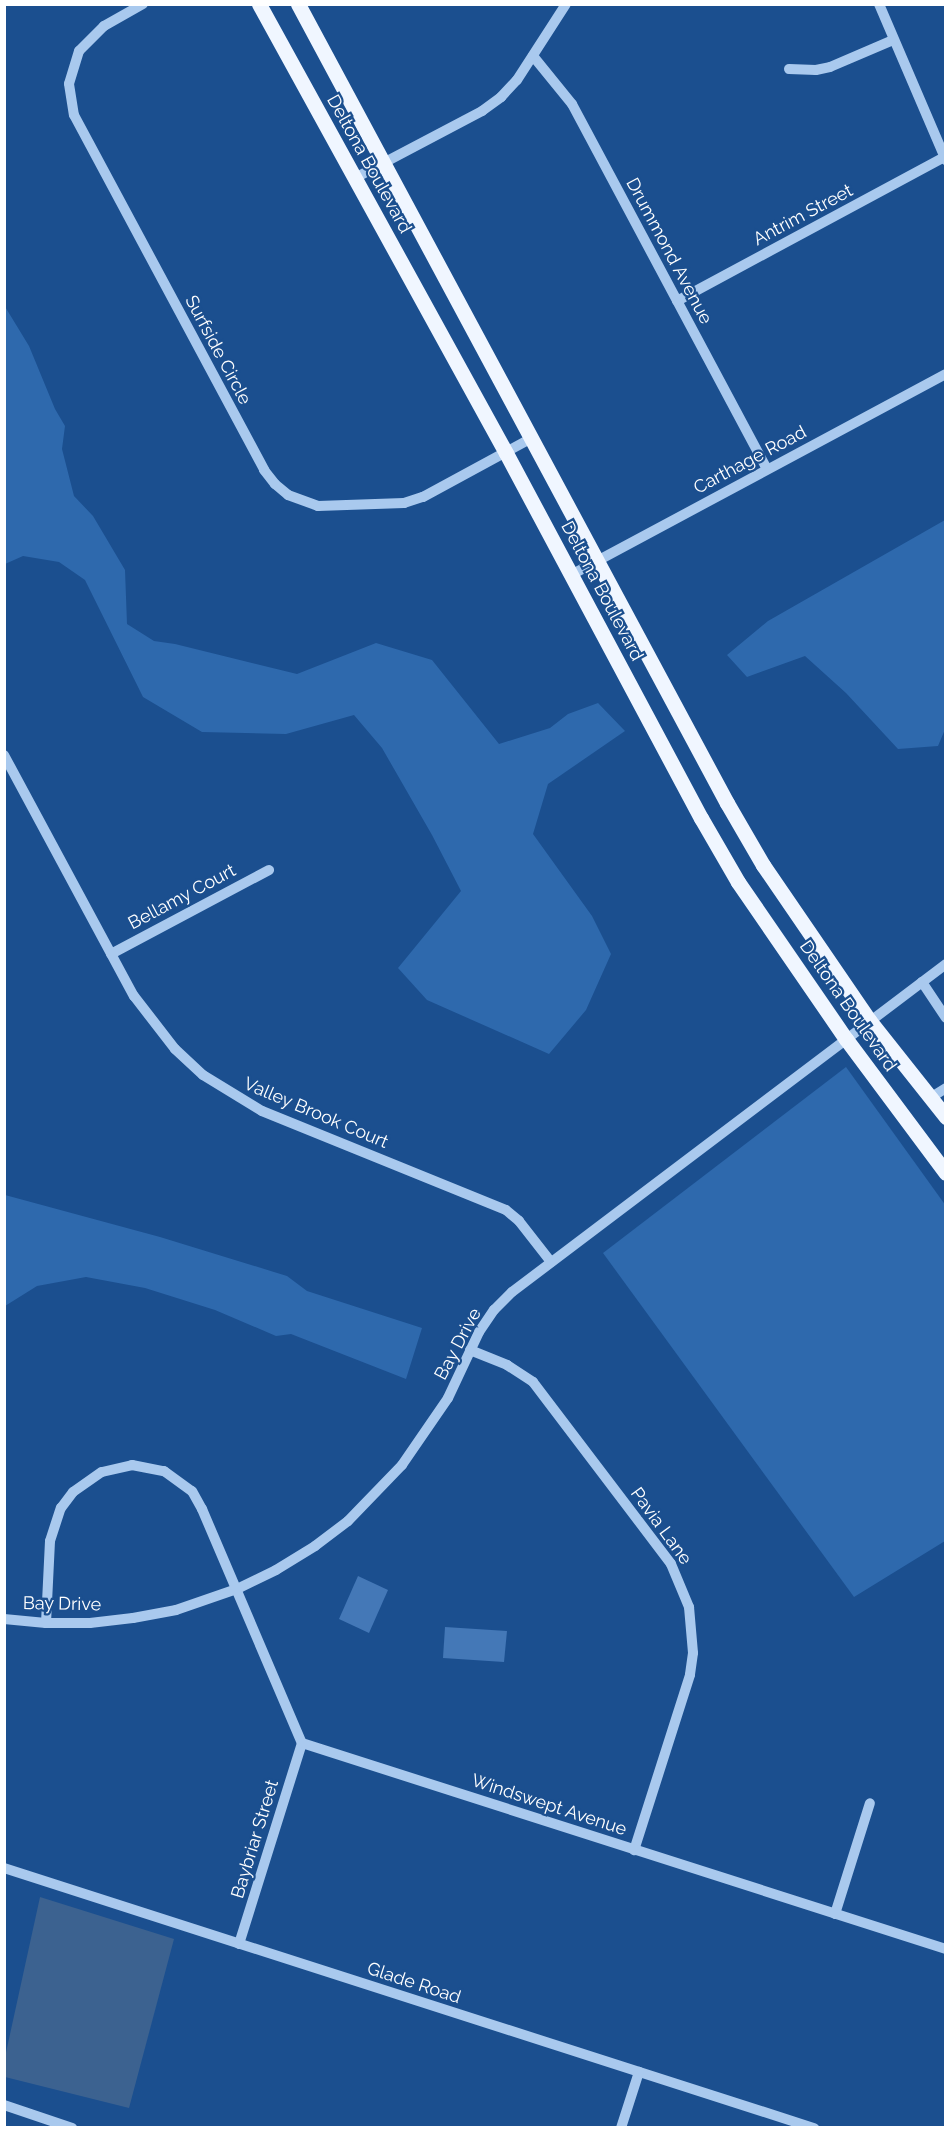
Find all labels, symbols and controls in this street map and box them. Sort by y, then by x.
street label: Deltona Boulevard [322,91,416,237]
street label: Drummond Avenue [621,174,717,328]
street label: Antrim Street [749,180,857,250]
street label: Surfside Circle [180,292,256,408]
street label: Carthage Road [690,421,810,499]
street label: Deltona Boulevard [556,518,648,664]
street label: Bellamy Court [124,860,240,934]
street label: Deltona Boulevard [795,936,901,1076]
street label: Valley Brook Court [240,1073,392,1153]
street label: Bay Drive [430,1304,486,1384]
street label: Pavia Lane [626,1483,696,1569]
street label: Bay Drive [22,1593,102,1615]
street label: Windswept Avenue [468,1770,630,1840]
street label: Baybriar Street [227,1777,283,1901]
street label: Glade Road [364,1958,464,2008]

